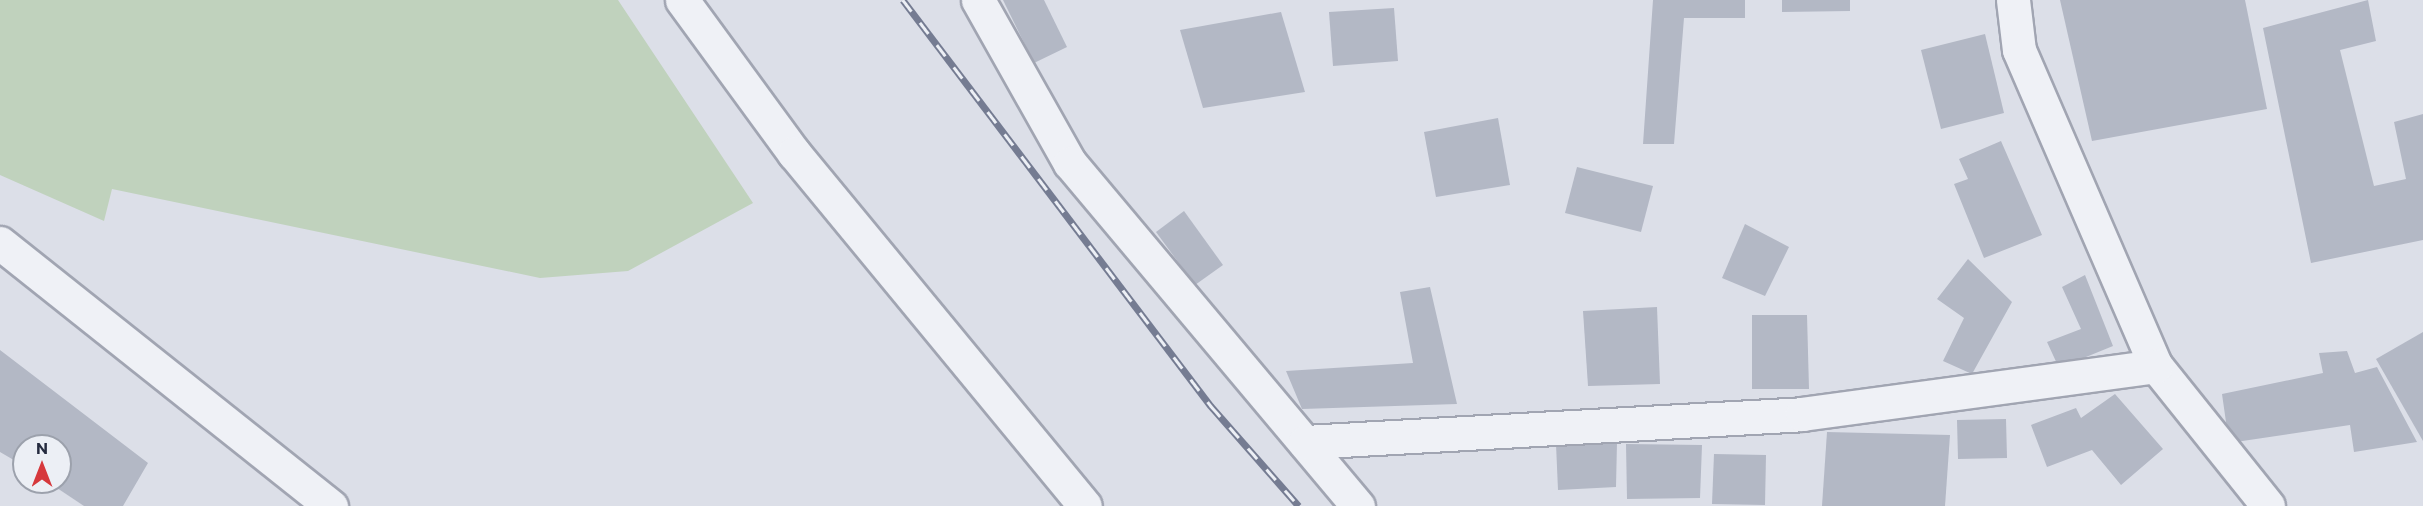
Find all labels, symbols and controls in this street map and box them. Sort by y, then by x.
north arrow [12,434,72,494]
text: N [36,438,48,457]

